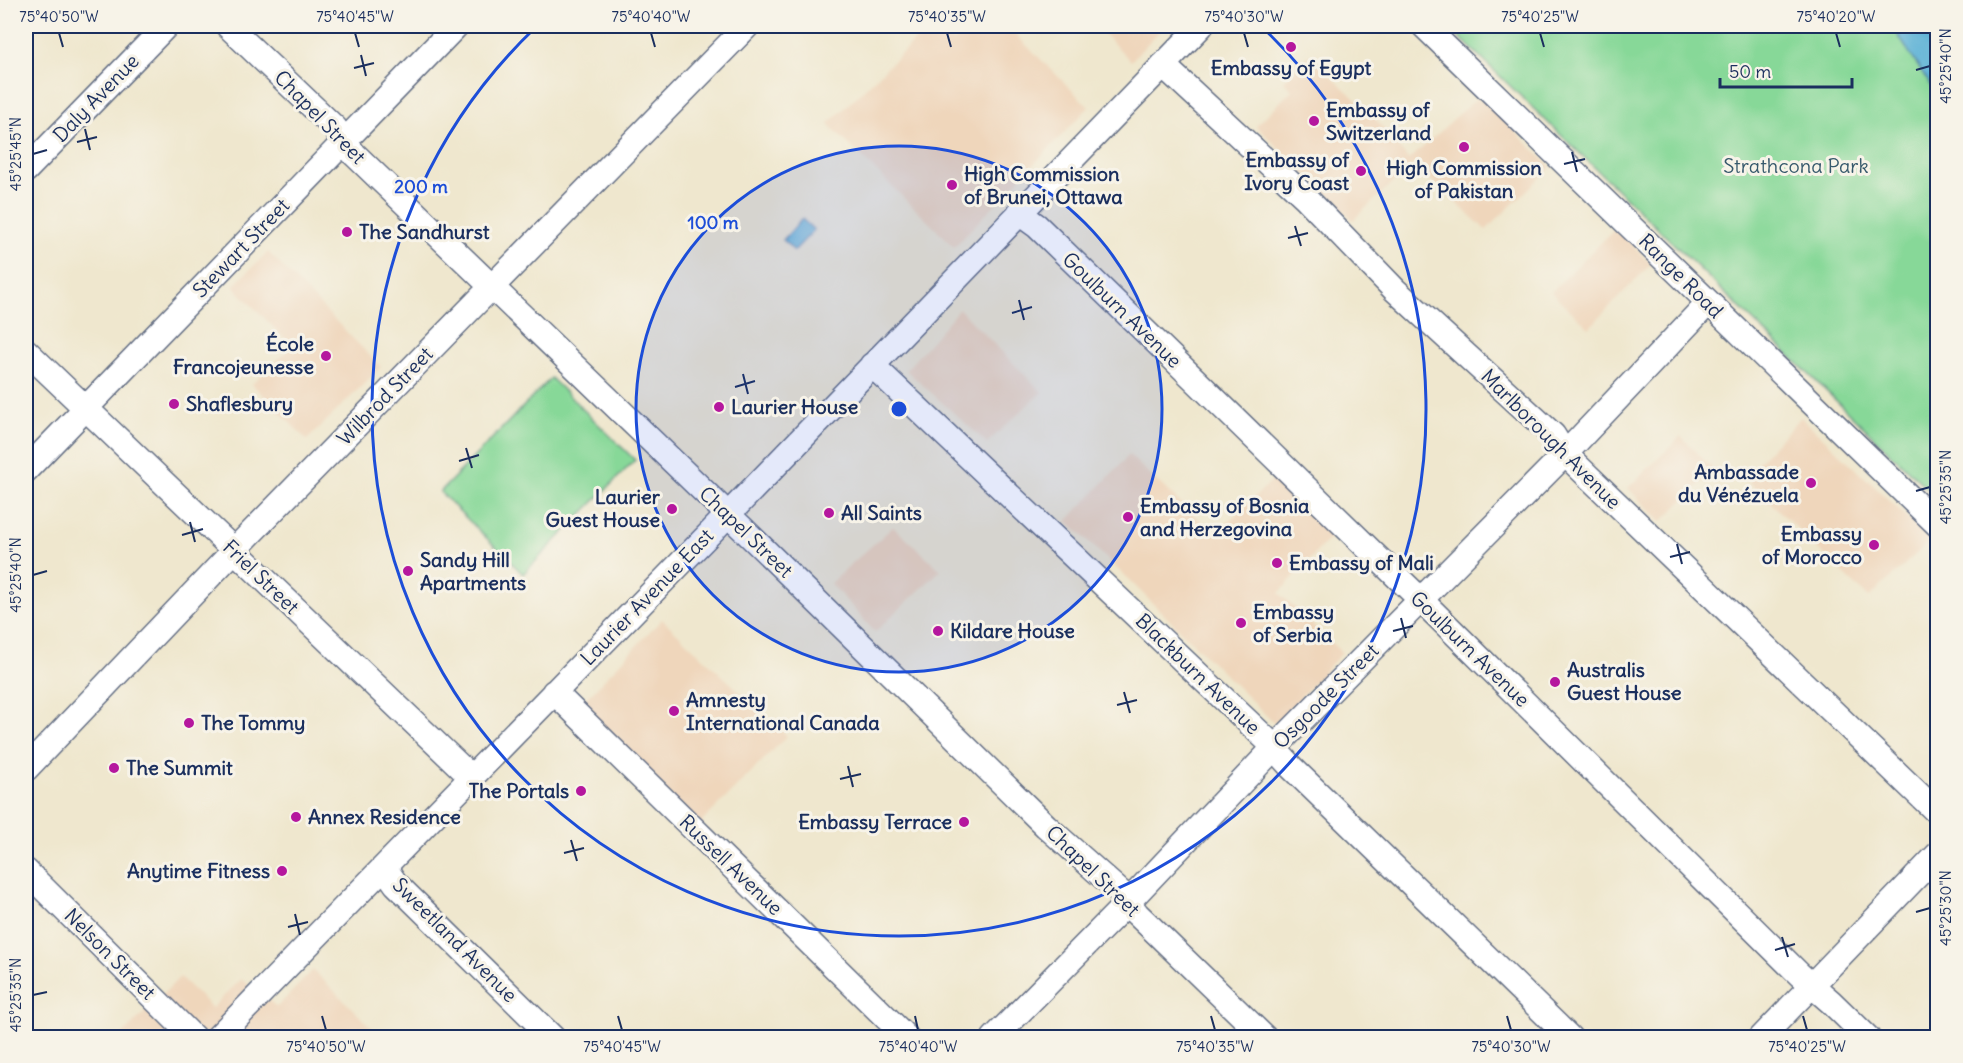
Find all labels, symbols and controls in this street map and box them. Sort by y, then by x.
text: 75°40'50"W [19,7,99,26]
text: 75°40'45"W [316,7,394,26]
text: 75°40'40"W [612,7,691,26]
text: 75°40'35"W [908,7,986,26]
text: 75°40'30"W [1204,7,1284,26]
text: 75°40'25"W [1501,7,1579,26]
text: 75°40'20"W [1797,7,1876,26]
text: 45°25'40"N [1936,28,1955,104]
marker: Embassy of Egypt [1284,40,1298,54]
street label: Daly Avenue [47,48,144,147]
scale bar [1720,51,1852,89]
place label: Embassy of Egypt [1211,55,1371,80]
text: 50 m [1729,60,1771,83]
street label: Chapel Street [269,64,372,169]
place label: Embassy of Switzerland [1326,97,1431,145]
marker: Embassy of Switzerland [1307,114,1321,128]
text: 45°25'45"N [6,117,25,191]
marker: High Commission of Pakistan [1457,140,1471,154]
place label: Embassy of Ivory Coast [1244,147,1350,195]
park label: Strathcona Park [1723,153,1869,178]
place label: High Commission of Pakistan [1386,155,1542,203]
place label: High Commission of Brunei, Ottawa [964,161,1123,209]
marker: Embassy of Ivory Coast [1354,164,1368,178]
text: 200 m [394,175,448,198]
marker: High Commission of Brunei, Ottawa [945,178,959,192]
street label: Stewart Street [187,193,294,302]
text: 100 m [688,211,739,234]
place label: The Sandhurst [359,219,490,244]
marker: The Sandhurst [340,225,354,239]
street label: Range Road [1634,228,1729,323]
street label: Goulburn Avenue [1058,246,1187,373]
place label: École Francojeunesse [173,331,314,379]
street label: Wilbrod Street [331,341,438,450]
marker: École Francojeunesse [319,349,333,363]
street label: Marlborough Avenue [1476,363,1627,514]
place label: Shaflesbury [186,391,293,416]
place label: Laurier House [731,394,858,419]
marker: Shaflesbury [167,397,181,411]
centre of rings [889,399,909,419]
marker: Laurier House [712,400,726,414]
text: 45°25'35"N [1936,450,1955,524]
place label: Ambassade du Vénézuela [1678,459,1800,507]
marker: Ambassade du Vénézuela [1804,476,1818,490]
street label: Chapel Street [694,481,799,583]
place label: Laurier Guest House [545,484,661,532]
place label: Embassy of Bosnia and Herzegovina [1140,493,1310,541]
place label: All Saints [841,500,922,525]
marker: Laurier Guest House [665,502,679,516]
marker: All Saints [822,506,836,520]
marker: Embassy of Bosnia and Herzegovina [1121,510,1135,524]
place label: Embassy of Morocco [1762,521,1862,569]
street label: Laurier Avenue East [575,523,719,670]
street label: Friel Street [218,534,305,619]
text: 45°25'40"N [6,537,25,613]
marker: Embassy of Morocco [1867,538,1881,552]
place label: Sandy Hill Apartments [420,547,526,595]
place label: Embassy of Mali [1289,550,1434,575]
marker: Embassy of Mali [1270,556,1284,570]
marker: Sandy Hill Apartments [401,564,415,578]
street label: Goulburn Avenue [1406,585,1535,712]
place label: Embassy of Serbia [1253,599,1334,647]
street label: Blackburn Avenue [1131,608,1266,739]
marker: Embassy of Serbia [1234,616,1248,630]
place label: Kildare House [950,618,1075,643]
marker: Kildare House [931,624,945,638]
street label: Osgoode Street [1268,638,1384,754]
place label: Australis Guest House [1567,657,1682,705]
marker: Australis Guest House [1548,675,1562,689]
place label: Amnesty International Canada [686,687,880,735]
marker: Amnesty International Canada [667,704,681,718]
place label: The Tommy [201,710,305,735]
marker: The Tommy [182,716,196,730]
place label: The Summit [126,755,233,780]
marker: The Summit [107,761,121,775]
place label: The Portals [469,778,569,803]
marker: The Portals [574,784,588,798]
place label: Annex Residence [308,804,461,829]
street label: Russell Avenue [674,809,788,920]
place label: Embassy Terrace [798,809,952,834]
marker: Annex Residence [289,810,303,824]
marker: Embassy Terrace [957,815,971,829]
street label: Chapel Street [1041,820,1146,922]
place label: Anytime Fitness [127,858,270,883]
marker: Anytime Fitness [275,864,289,878]
text: 45°25'30"N [1936,870,1955,946]
street label: Sweetland Avenue [388,872,523,1007]
street label: Nelson Street [59,903,161,1005]
text: 45°25'35"N [6,958,25,1032]
text: 75°40'50"W [286,1037,366,1056]
text: 75°40'45"W [583,1037,661,1056]
text: 75°40'40"W [879,1037,958,1056]
text: 75°40'35"W [1176,1037,1254,1056]
text: 75°40'30"W [1471,1037,1551,1056]
text: 75°40'25"W [1768,1037,1846,1056]

